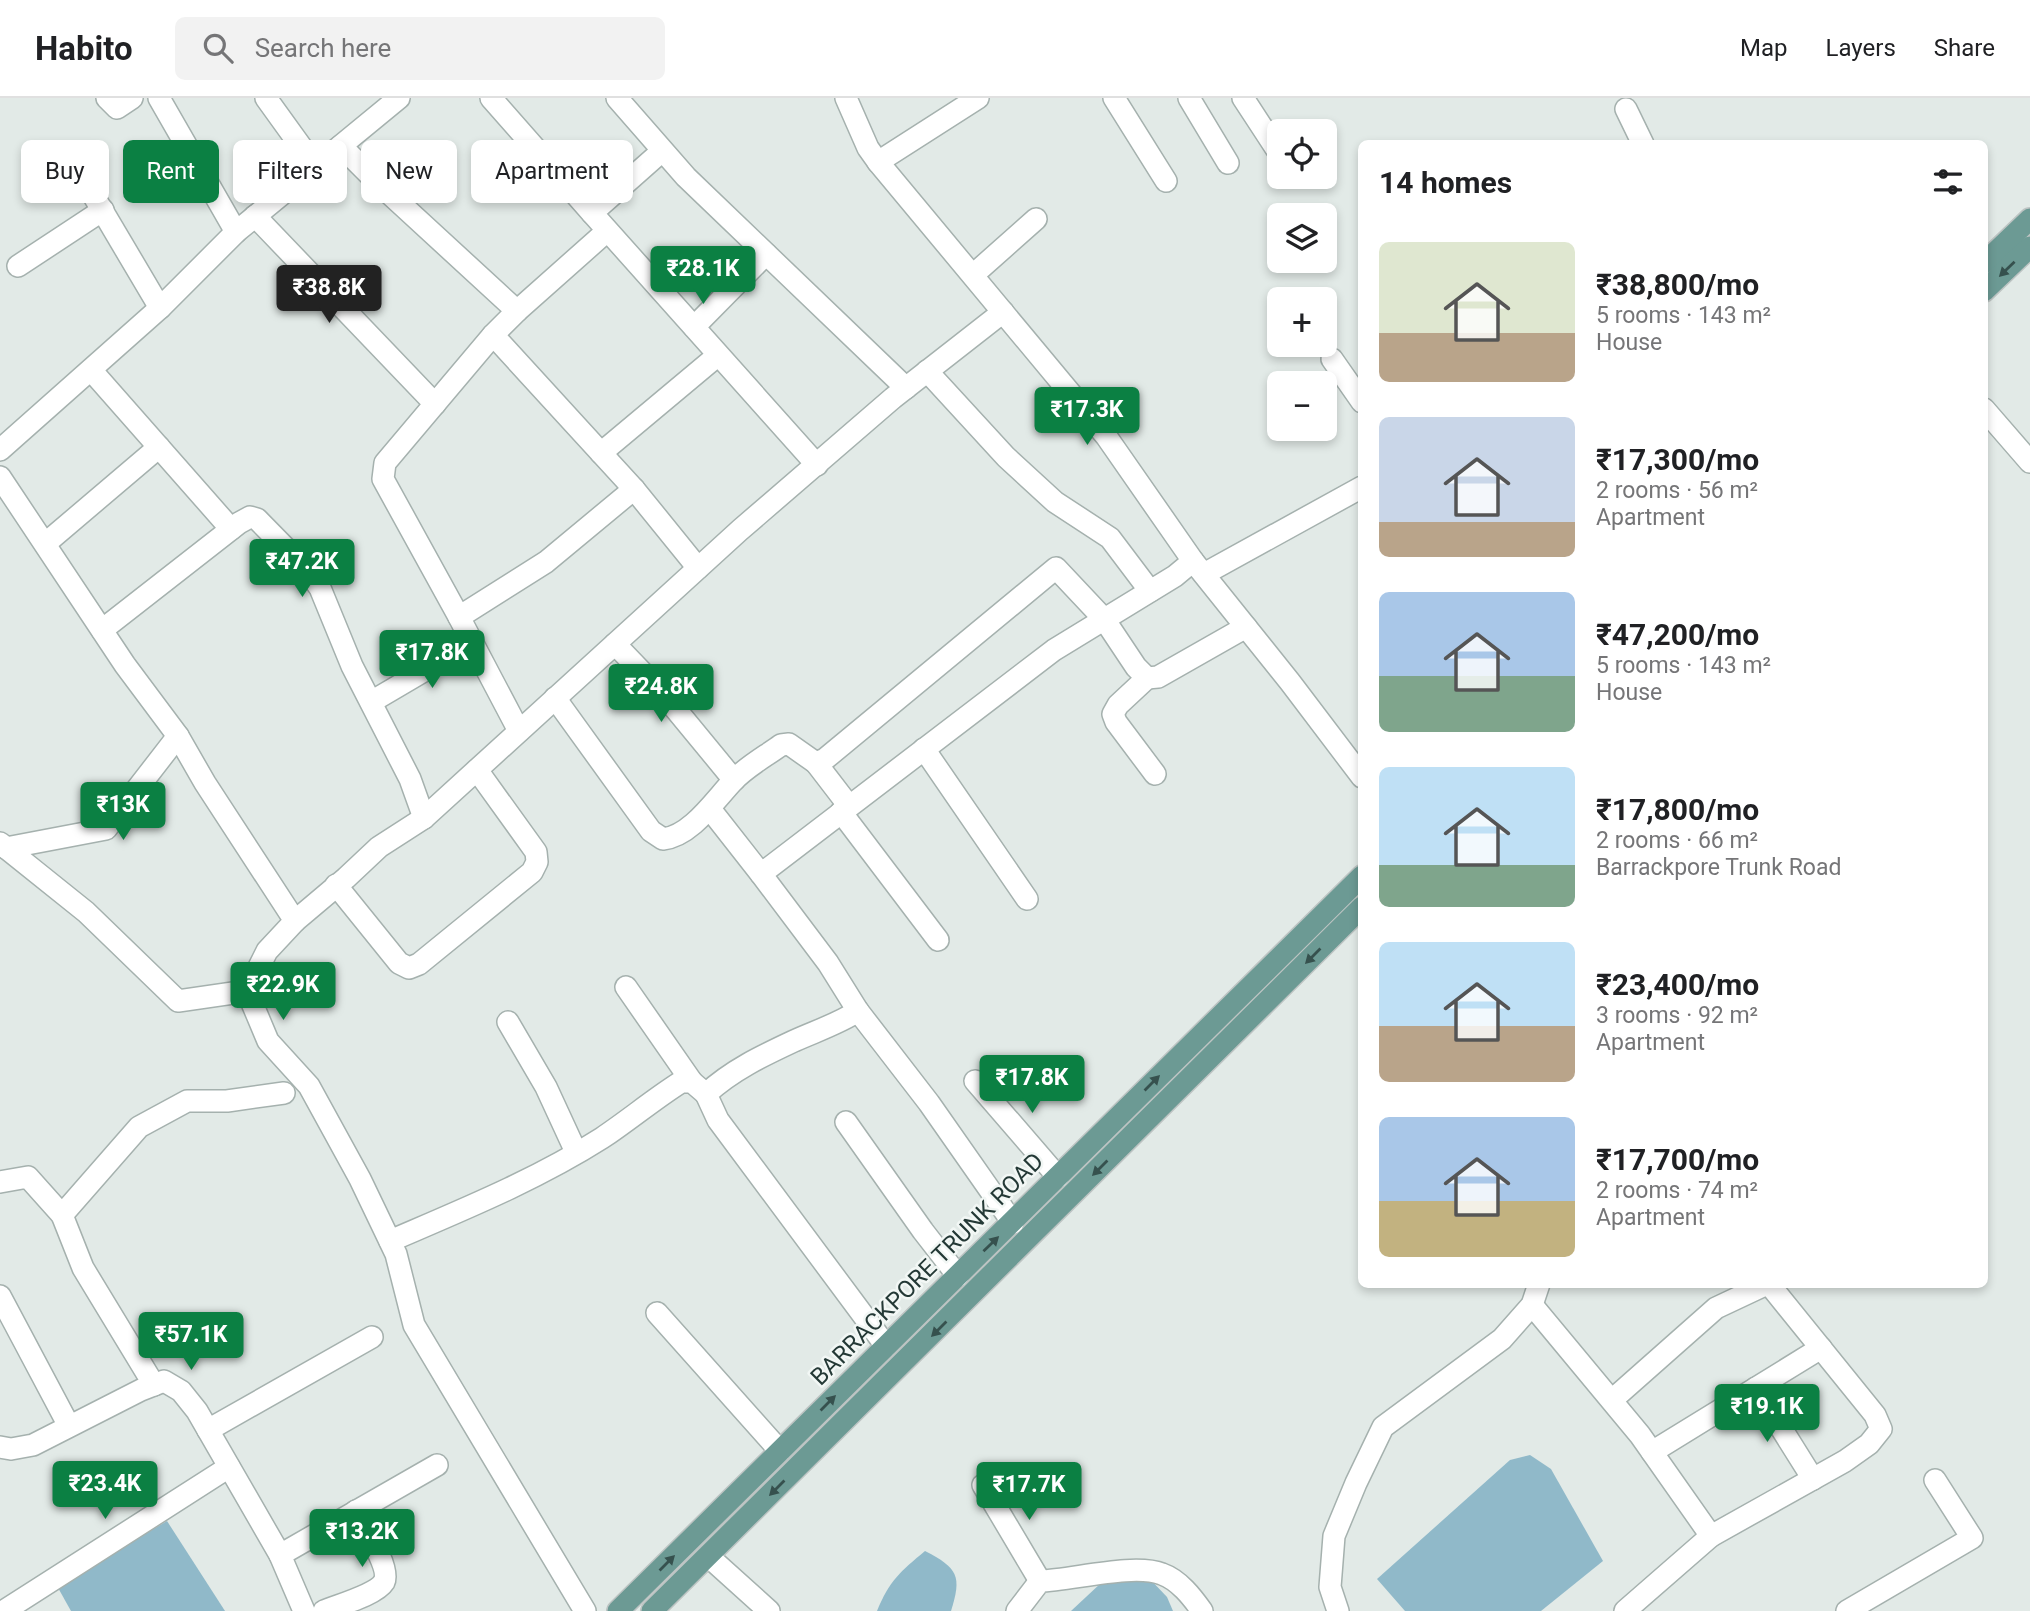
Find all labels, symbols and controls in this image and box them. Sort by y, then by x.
search box [175,17,665,80]
text: Habito [35,29,133,68]
icon: search [199,29,237,67]
text: Search here [255,33,391,63]
text: Map [1740,34,1788,62]
text: Layers [1826,34,1896,62]
text: Share [1934,34,1995,62]
map controls [1267,119,1337,441]
button: locate [1267,119,1337,189]
chip: Buy [21,140,109,203]
chip: Rent [123,140,219,203]
chip: Filters [233,140,347,203]
chip: New [361,140,457,203]
chip: Apartment [471,140,633,203]
icon: filters [1929,163,1967,201]
text: 14 homes [1379,165,1512,200]
button: layers [1267,203,1337,273]
pin: ₹28.1K [646,246,760,306]
text: ₹28.1K [667,255,739,282]
one-way arrow [1999,261,2016,277]
pin: ₹38.8K [272,266,386,325]
text: ₹38,800/mo [1596,267,1759,302]
icon: home [1435,270,1519,354]
text: ₹38.8K [293,274,365,301]
button: + [1267,287,1337,357]
text: 5 rooms · 143 m² [1596,302,1771,329]
text: House [1596,329,1662,356]
button: − [1267,371,1337,441]
pin: ₹17.3K [1030,388,1144,447]
text: ₹17.3K [1051,396,1123,423]
text: ₹17,300/mo [1596,442,1759,477]
icon: home [1435,445,1519,529]
text: 2 rooms · 56 m² [1596,477,1758,504]
text: Apartment [1596,504,1705,531]
pin: ₹47.2K [245,540,359,599]
text: ₹47.2K [266,548,338,575]
text: ₹47,200/mo [1596,617,1759,652]
icon: home [1435,620,1519,704]
pin: ₹17.8K [375,630,489,690]
text: ₹17.8K [396,639,468,666]
text: 5 rooms · 143 m² [1596,652,1771,679]
pin: ₹24.8K [604,664,718,724]
text: ₹24.8K [625,673,697,700]
text: House [1596,679,1662,706]
pin: ₹13K [82,782,164,842]
text: ₹13K [96,791,150,818]
text: ₹17,800/mo [1596,792,1759,827]
icon: home [1435,795,1519,879]
text: 2 rooms · 66 m² [1596,827,1758,854]
text: Barrackpore Trunk Road [1596,854,1841,881]
one-way arrow [1305,947,1322,963]
pin: ₹22.9K [226,962,340,1022]
text: ₹23,400/mo [1596,967,1759,1002]
icon: home [1435,970,1519,1054]
text: ₹22.9K [247,971,319,998]
text: 3 rooms · 92 m² [1596,1002,1758,1029]
text: Apartment [1596,1029,1705,1056]
pin: ₹17.8K [975,1056,1089,1115]
text: ₹17.8K [996,1064,1068,1091]
one-way arrow [1143,1074,1160,1091]
text: ₹17,700/mo [1596,1142,1759,1177]
icon: home [1435,1145,1519,1229]
street label: BARRACKPORE TRUNK ROAD [805,1147,1049,1391]
one-way arrow [1092,1160,1108,1176]
text: 2 rooms · 74 m² [1596,1177,1758,1204]
text: Apartment [1596,1204,1705,1231]
one-way arrow [982,1236,999,1252]
pin: ₹57.1K [134,1312,248,1372]
one-way arrow [930,1320,947,1337]
text: ₹57.1K [155,1321,227,1348]
pin: ₹19.1K [1710,1384,1824,1444]
text: ₹19.1K [1731,1393,1803,1420]
one-way arrow [820,1395,836,1412]
pin: ₹23.4K [48,1462,162,1521]
pin: ₹17.7K [972,1462,1086,1522]
text: ₹23.4K [69,1470,141,1497]
text: ₹17.7K [993,1471,1065,1498]
one-way arrow [768,1480,785,1497]
pin: ₹13.2K [305,1510,419,1569]
text: ₹13.2K [326,1518,398,1545]
one-way arrow [658,1555,674,1572]

